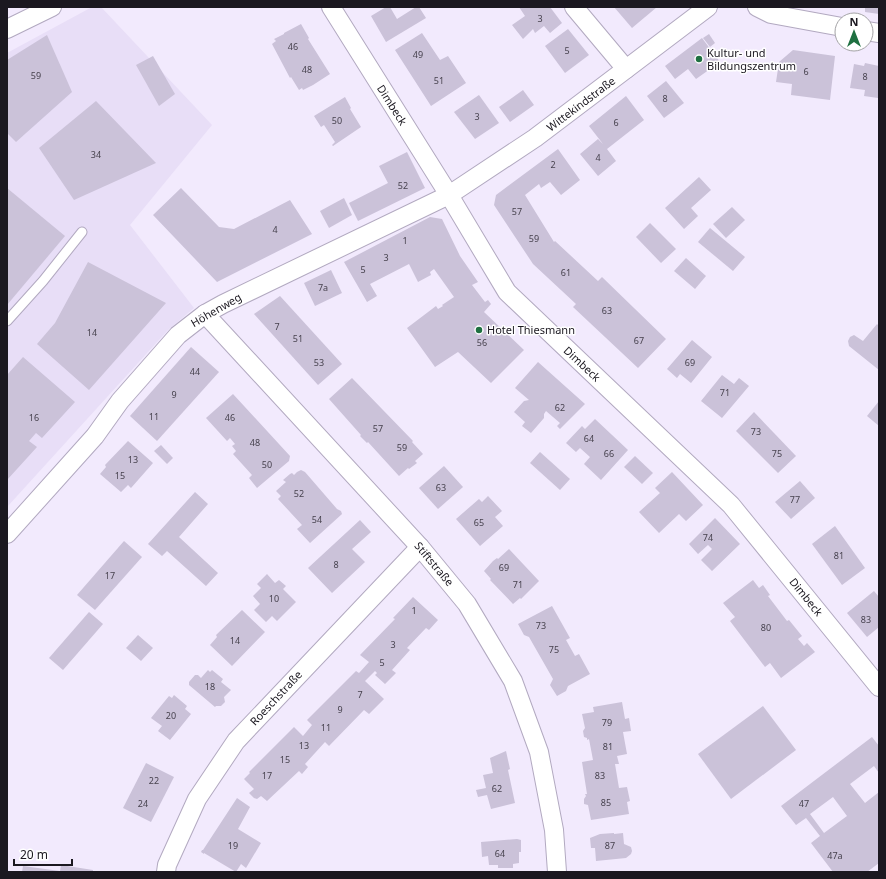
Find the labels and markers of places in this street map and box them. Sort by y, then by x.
place label: Kultur- und Bildungszentrum [707,45,796,73]
marker: Kultur- und Bildungszentrum [694,54,704,64]
place label: Hotel Thiesmann [487,322,575,337]
marker: Hotel Thiesmann [474,325,484,335]

